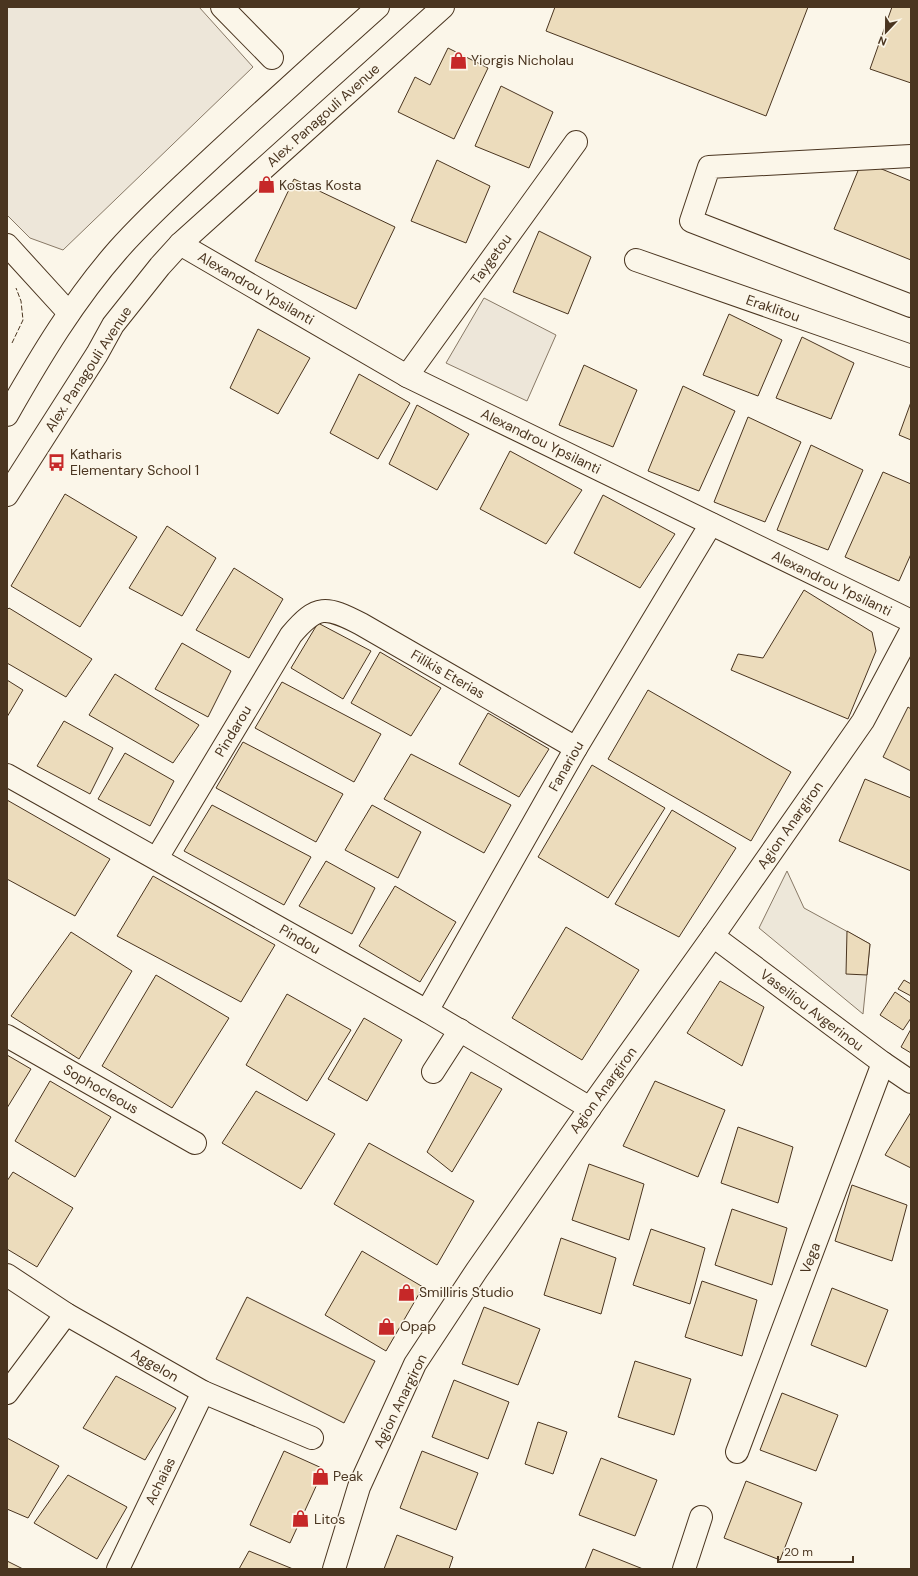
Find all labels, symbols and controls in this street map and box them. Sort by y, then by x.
north arrow [866,12,906,52]
text: N [876,33,889,49]
shop icon: Yiorgis Nicholau [448,50,468,70]
place label: Yiorgis Nicholau [471,51,574,69]
street label: Alex. Panagouli Avenue [263,59,383,171]
shop icon: Kostas Kosta [256,175,276,195]
place label: Kostas Kosta [279,176,361,194]
street label: Taygetou [467,230,515,288]
street label: Alexandrou Ypsilanti [195,247,317,329]
street label: Eraklitou [744,290,802,326]
street label: Alex. Panagouli Avenue [41,303,135,435]
street label: Alexandrou Ypsilanti [478,404,604,478]
place label: Katharis Elementary School 1 [70,445,199,479]
bus stop icon: Katharis Elementary School 1 [47,452,67,472]
street label: Alexandrou Ypsilanti [769,546,895,620]
street label: Filikis Eterias [408,645,488,703]
street label: Pindarou [211,702,255,760]
street label: Fanariou [544,738,588,794]
street label: Agion Anargiron [753,778,827,872]
street label: Pindou [276,920,324,958]
street label: Vaseiliou Avgerinou [757,965,867,1055]
street label: Agion Anargiron [565,1043,641,1137]
street label: Sophocleous [60,1060,142,1118]
street label: Vega [796,1240,824,1276]
shop icon: Smilliris Studio [396,1282,416,1302]
place label: Smilliris Studio [419,1283,514,1301]
shop icon: Opap [377,1316,397,1336]
place label: Opap [400,1317,436,1335]
street label: Aggelon [128,1344,182,1386]
street label: Agion Anargiron [369,1351,431,1451]
street label: Achaias [141,1454,179,1508]
shop icon: Peak [310,1466,330,1486]
place label: Peak [333,1467,363,1485]
shop icon: Litos [291,1509,311,1529]
place label: Litos [314,1510,345,1528]
scale bar [778,1538,853,1564]
text: 20 m [784,1544,813,1560]

